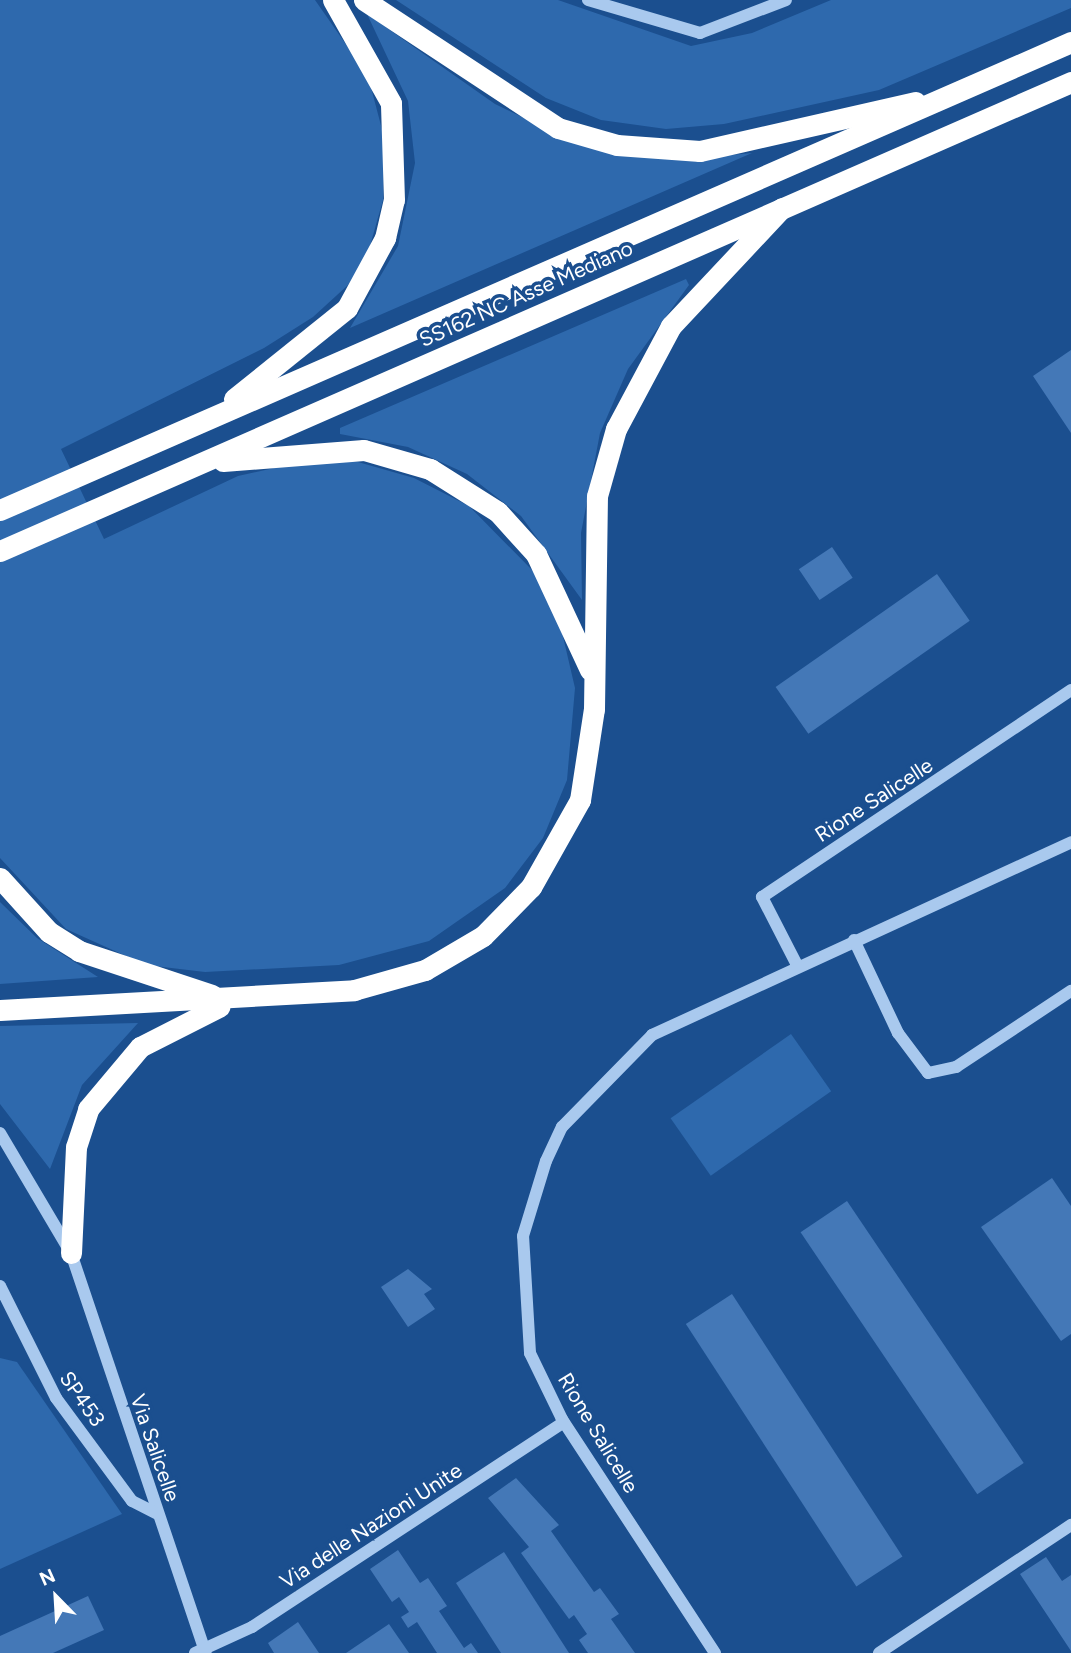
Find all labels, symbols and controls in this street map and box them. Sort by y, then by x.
street label: SS162 NC Asse Mediano [415,235,637,353]
street label: Rione Salicelle [810,753,938,847]
street label: SP453 [54,1367,110,1431]
street label: Rione Salicelle [552,1369,644,1497]
street label: Via Salicelle [125,1391,185,1505]
street label: Via delle Nazioni Unite [275,1458,467,1594]
north arrow [21,1562,91,1632]
text: N [36,1564,59,1591]

